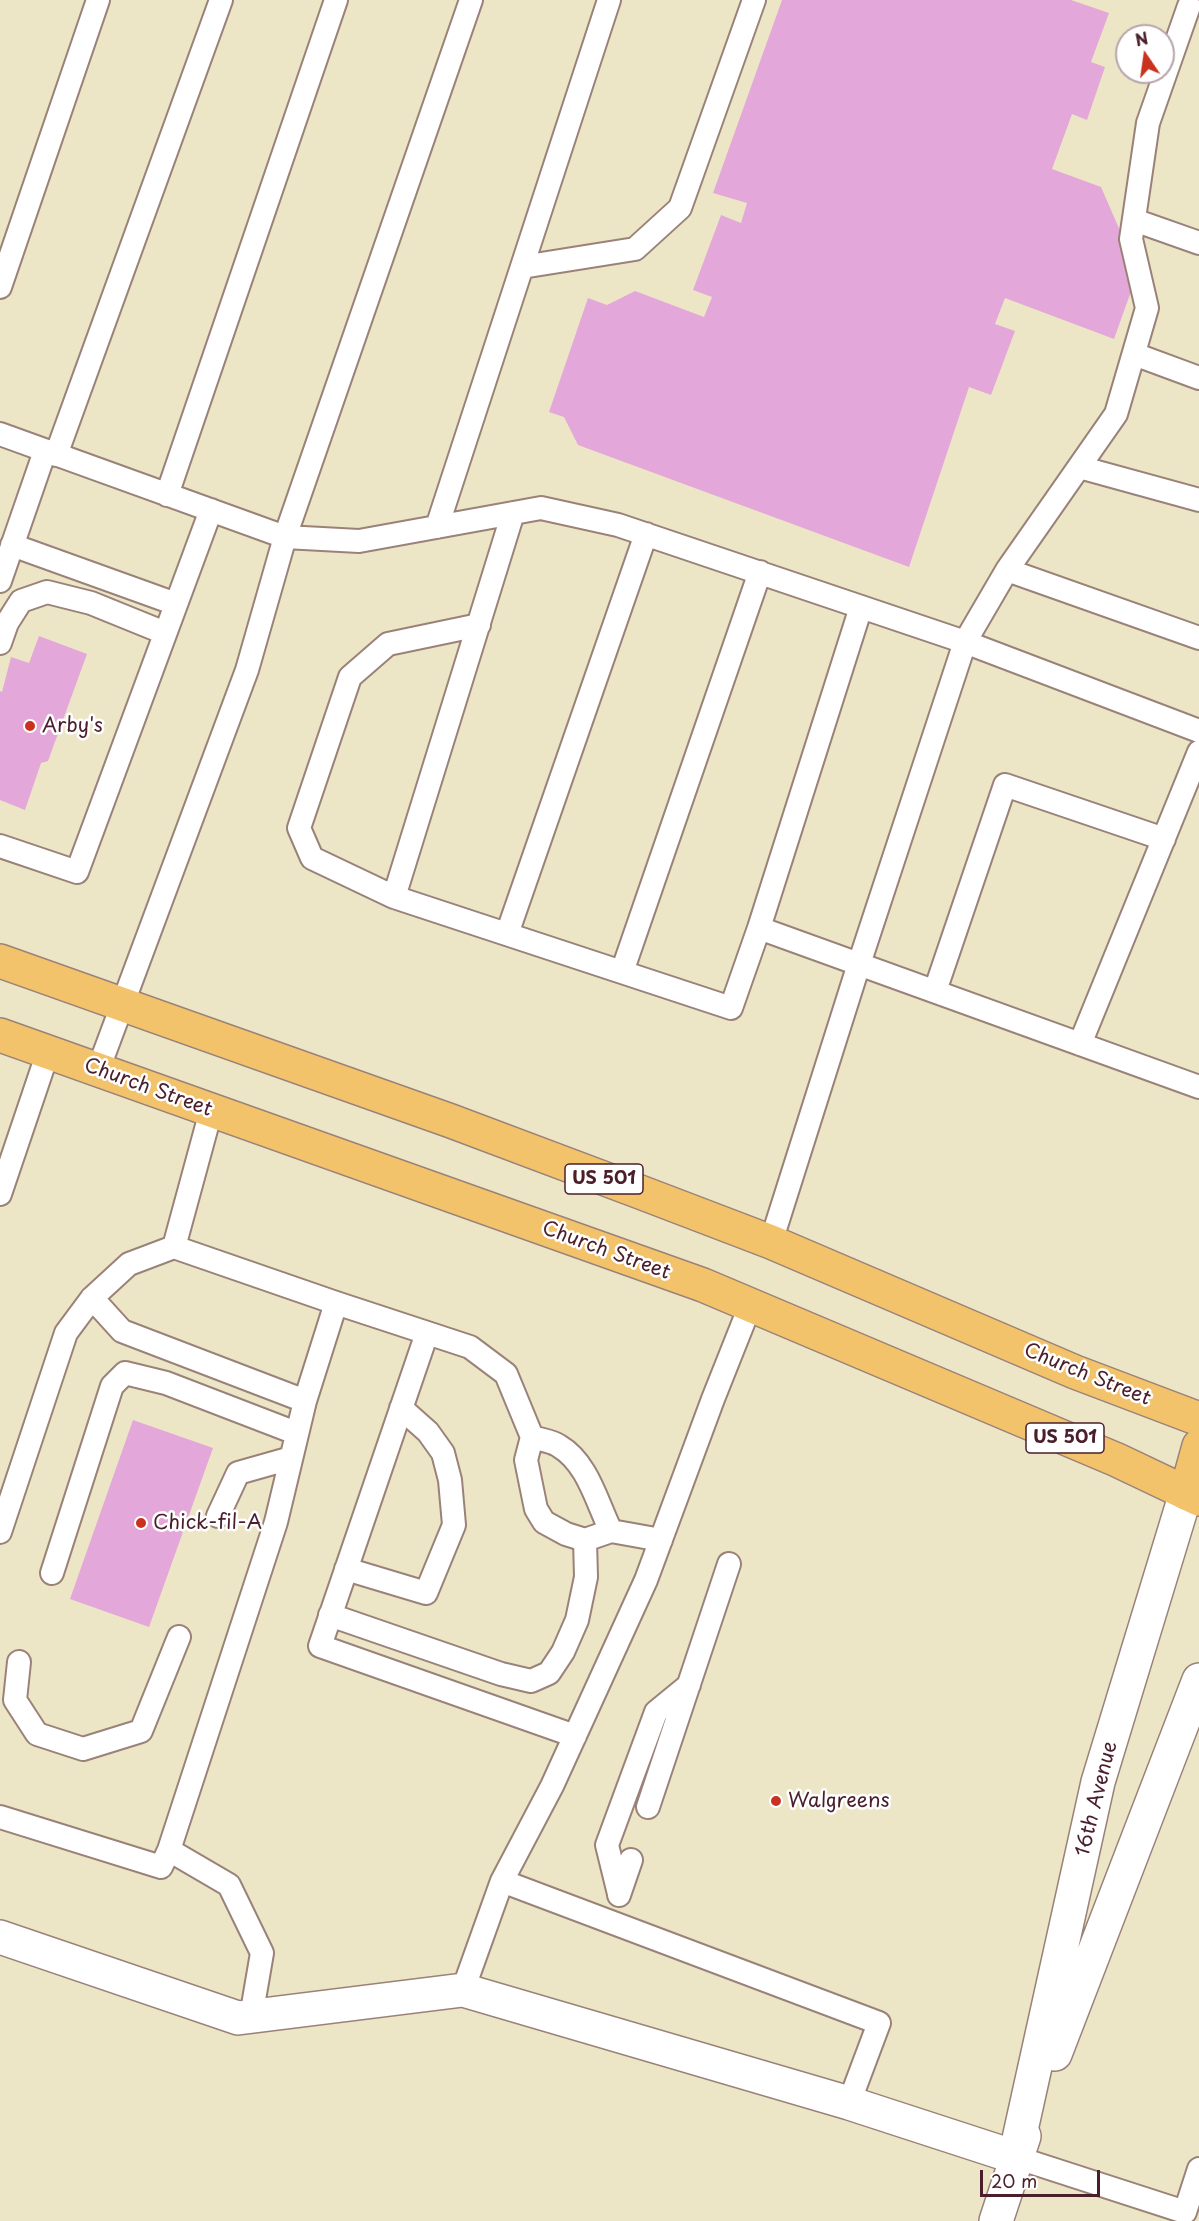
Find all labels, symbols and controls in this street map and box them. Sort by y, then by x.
north arrow [1115,24,1175,84]
text: N [1133,25,1150,52]
place label: Arby's [42,714,103,738]
marker: Arby's [23,719,37,733]
street label: Church Street [80,1054,216,1122]
road number: US 501 [565,1164,643,1194]
street label: Church Street [538,1217,674,1285]
street label: Church Street [1020,1339,1154,1411]
road number: US 501 [1026,1423,1104,1453]
place label: Chick-fil-A [153,1511,262,1535]
marker: Chick-fil-A [134,1516,148,1530]
street label: 16th Avenue [1071,1739,1123,1859]
place label: Walgreens [788,1789,890,1813]
marker: Walgreens [769,1794,783,1808]
scale bar [983,2158,1103,2196]
text: 20 m [991,2167,1037,2194]

